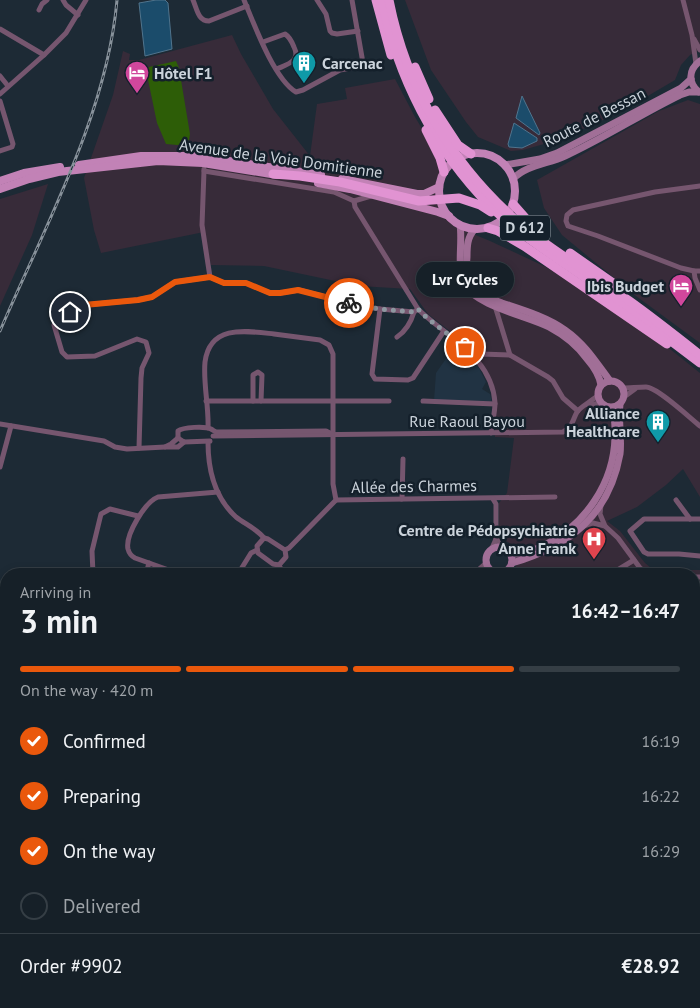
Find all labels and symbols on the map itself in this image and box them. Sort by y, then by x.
building icon: Carcenac [291,50,317,84]
place label: Carcenac [322,53,383,73]
hotel icon: Hôtel F1 [124,60,150,94]
place label: Hôtel F1 [154,63,213,83]
street label: Route de Bessan [539,83,649,151]
street label: Avenue de la Voie Domitienne [178,134,384,182]
road number: D 612 [500,216,550,240]
callout: Lvr Cycles [416,262,514,297]
hotel icon: Ibis Budget [668,273,694,307]
place label: Ibis Budget [587,276,664,296]
courier [324,278,374,328]
pin [49,291,91,333]
pin [444,326,486,368]
place label: Alliance Healthcare [566,403,640,441]
building icon: Alliance Healthcare [645,409,671,443]
street label: Rue Raoul Bayou [409,411,525,431]
street label: Allée des Charmes [351,475,477,497]
place label: Centre de Pédopsychiatrie Anne Frank [398,520,576,558]
hospital icon: Centre de Pédopsychiatrie Anne Frank [581,526,607,560]

